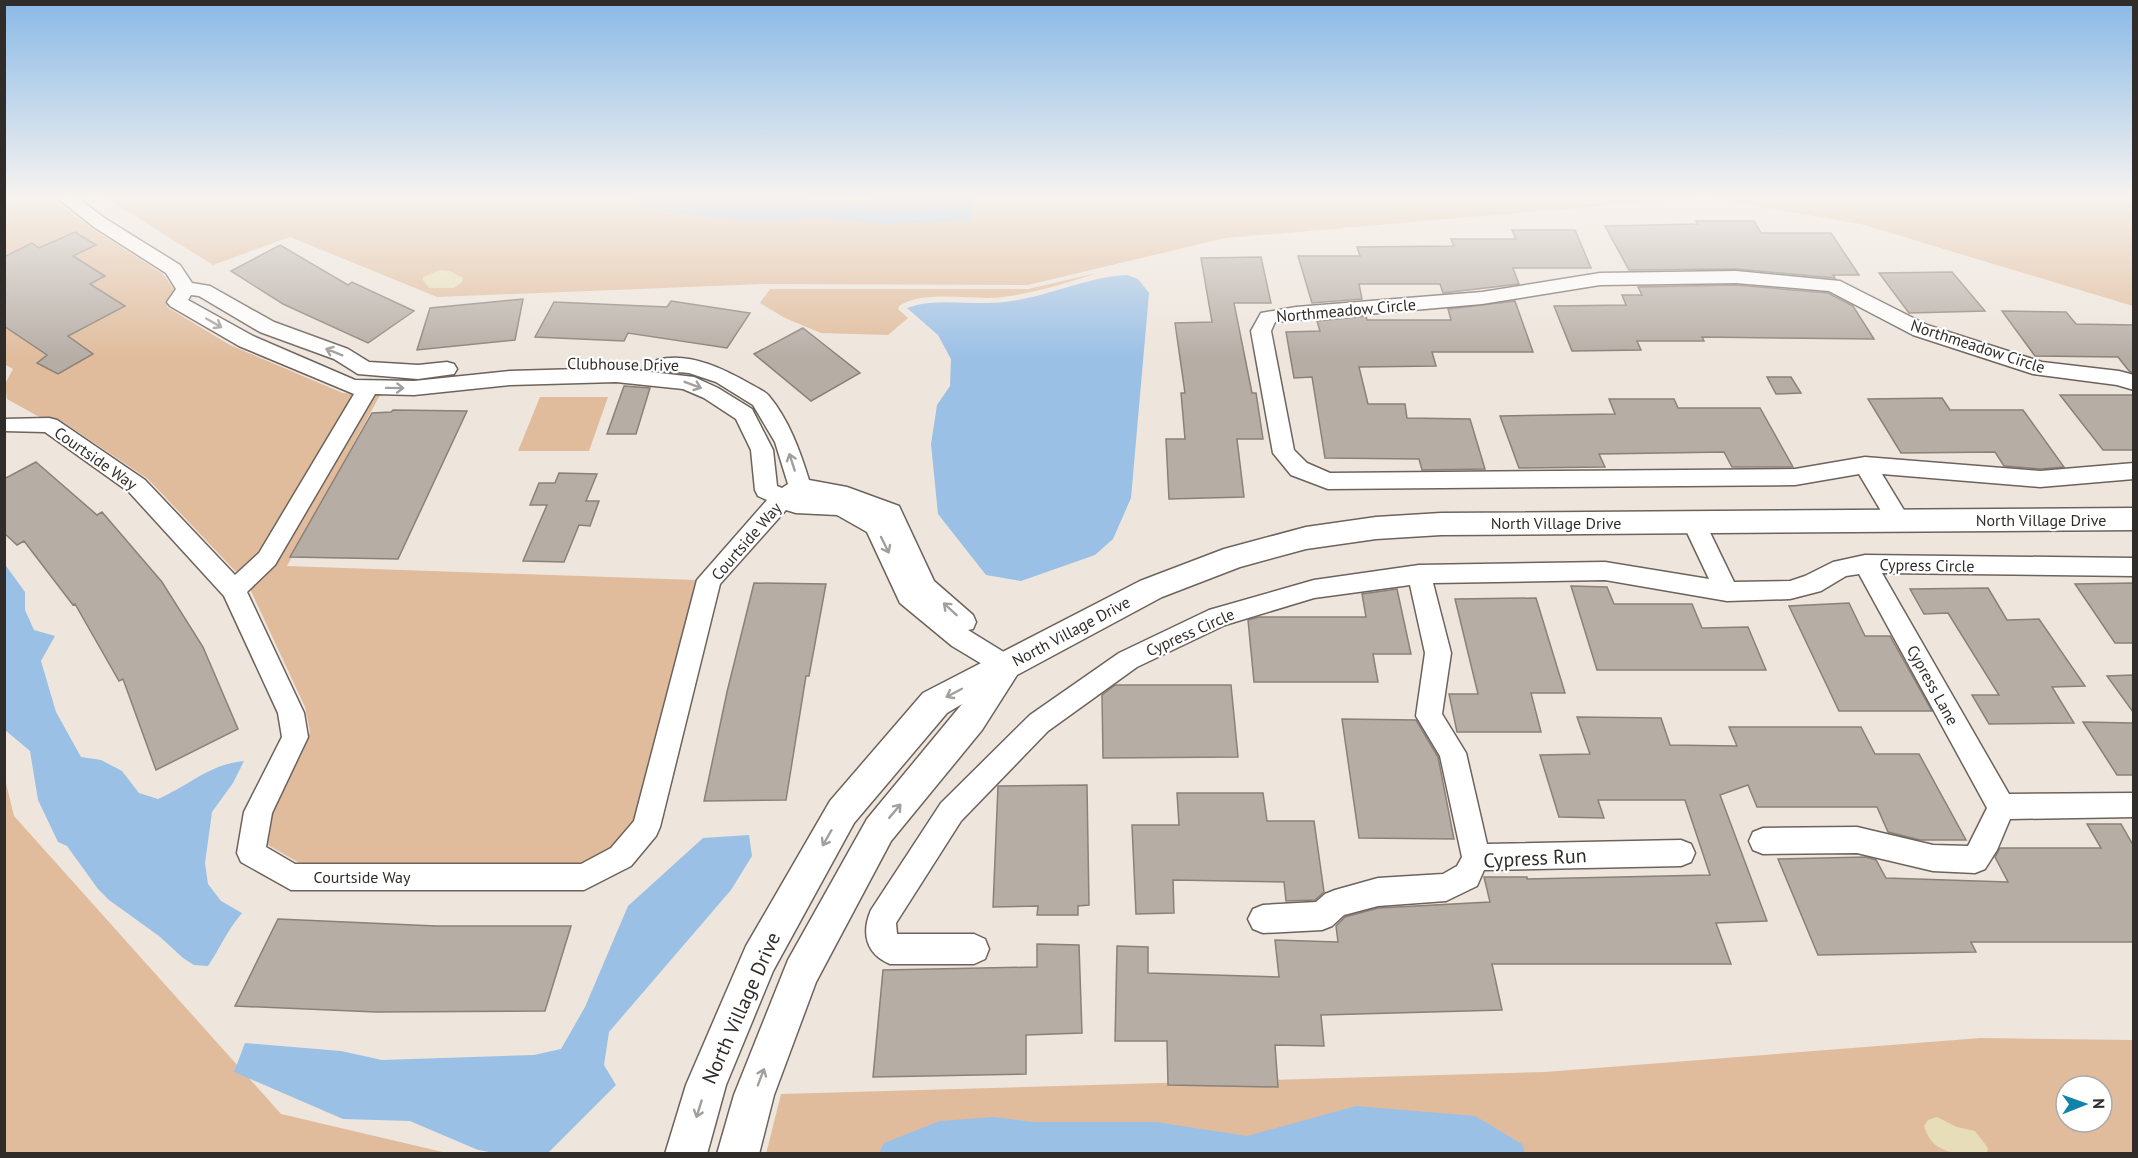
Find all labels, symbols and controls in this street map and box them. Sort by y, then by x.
street label: Northmeadow Circle [1275,294,1417,326]
street label: Northmeadow Circle [1908,315,2048,377]
one-way arrow [205,317,222,329]
one-way arrow [325,345,344,356]
street label: Clubhouse Drive [567,353,679,375]
one-way arrow [683,380,702,391]
one-way arrow [384,382,404,394]
street label: Courtside Way [51,422,142,494]
one-way arrow [786,453,797,472]
street label: Courtside Way [707,497,786,584]
street label: North Village Drive [1976,510,2106,530]
street label: North Village Drive [1491,513,1621,533]
one-way arrow [879,536,891,554]
street label: Cypress Circle [1879,554,1975,576]
street label: North Village Drive [1009,591,1133,671]
one-way arrow [943,603,958,617]
street label: Cypress Circle [1143,604,1237,660]
street label: Cypress Lane [1903,641,1963,729]
one-way arrow [946,687,963,699]
one-way arrow [888,803,901,819]
one-way arrow [821,829,832,847]
street label: Cypress Run [1483,842,1587,874]
street label: Courtside Way [314,867,411,887]
street label: North Village Drive [696,928,786,1088]
one-way arrow [756,1069,767,1087]
north arrow [2054,1074,2114,1134]
text: N [2089,1098,2109,1109]
one-way arrow [693,1099,704,1118]

